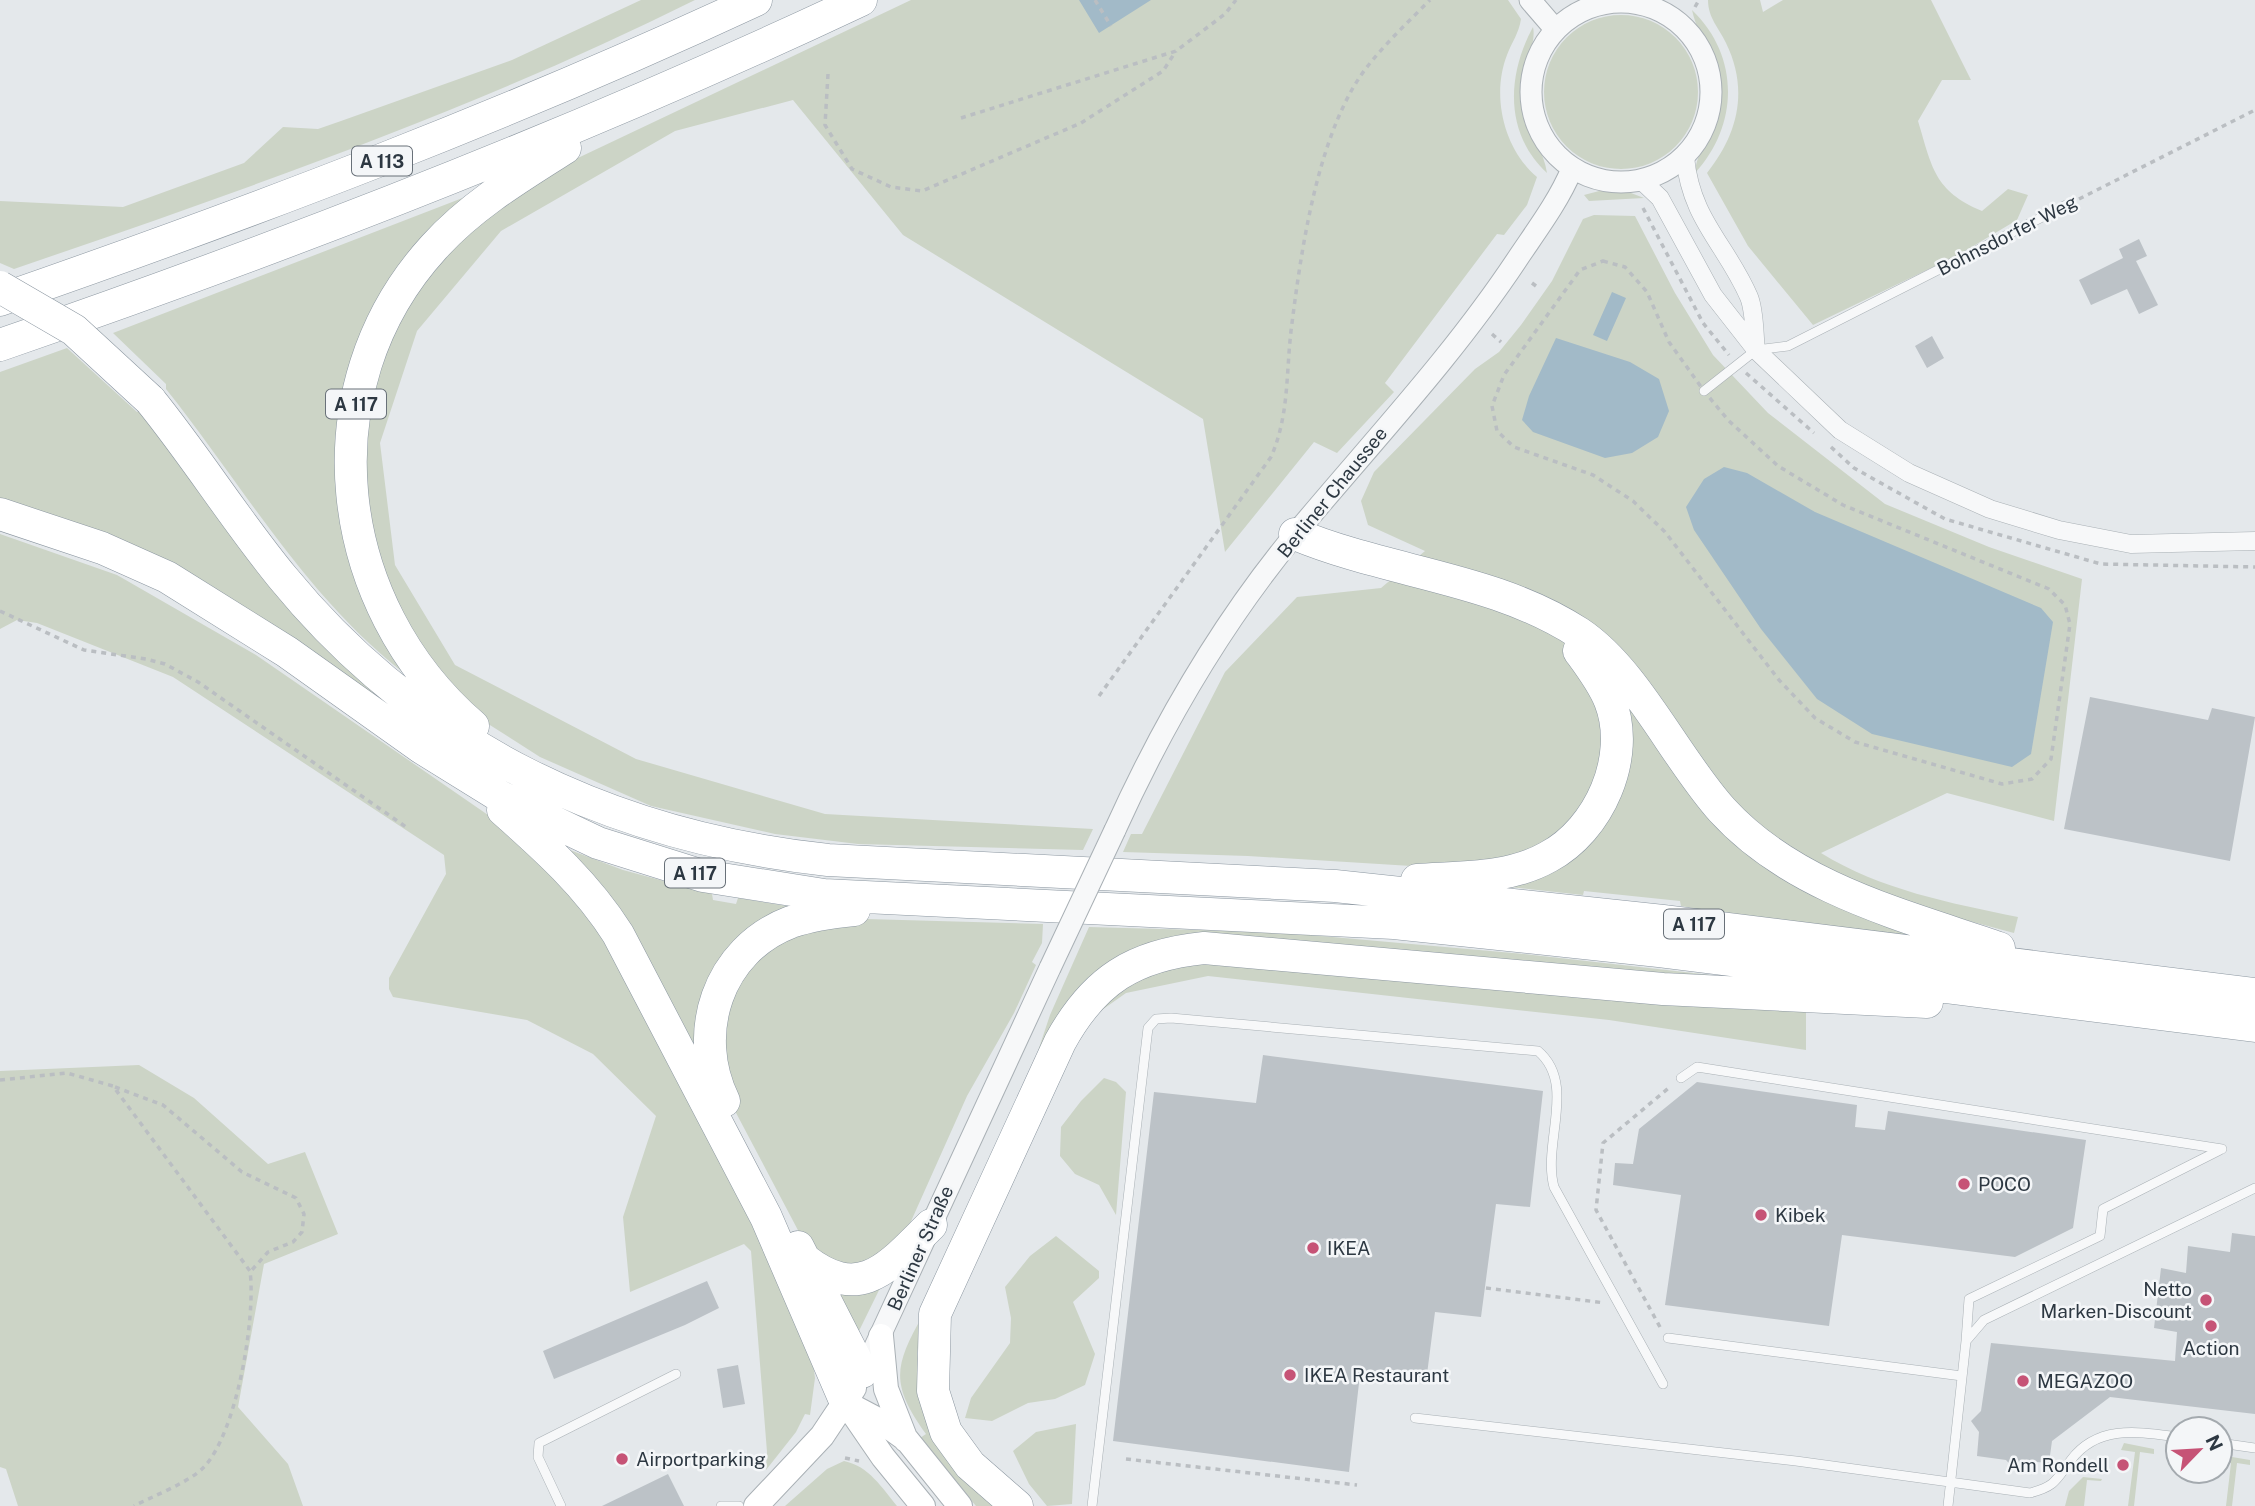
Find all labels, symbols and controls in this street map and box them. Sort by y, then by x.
road number: A 113 [352,146,412,176]
street label: Bohnsdorfer Weg [1933,190,2081,280]
road number: A 117 [326,390,386,418]
street label: Berliner Chaussee [1273,422,1391,562]
road number: A 117 [665,858,725,888]
road number: A 117 [1664,909,1724,939]
place label: POCO [1978,1173,2031,1195]
marker: POCO [1956,1176,1972,1192]
street label: Berliner Straße [883,1182,957,1314]
place label: Kibek [1775,1204,1826,1226]
marker: Kibek [1753,1207,1769,1223]
place label: IKEA [1327,1237,1371,1259]
marker: IKEA [1305,1240,1321,1256]
place label: Netto Marken-Discount [2041,1278,2192,1322]
marker: Netto Marken-Discount [2198,1292,2214,1308]
marker: Action [2203,1318,2219,1334]
place label: Action [2183,1337,2239,1359]
place label: IKEA Restaurant [1304,1364,1449,1386]
marker: IKEA Restaurant [1282,1367,1298,1383]
place label: MEGAZOO [2037,1370,2133,1392]
marker: MEGAZOO [2015,1373,2031,1389]
north arrow [2164,1415,2234,1485]
text: N [2201,1431,2228,1454]
place label: Airportparking [636,1448,766,1470]
marker: Airportparking [614,1451,630,1467]
place label: Am Rondell [2007,1454,2109,1476]
marker: Am Rondell [2115,1457,2131,1473]

